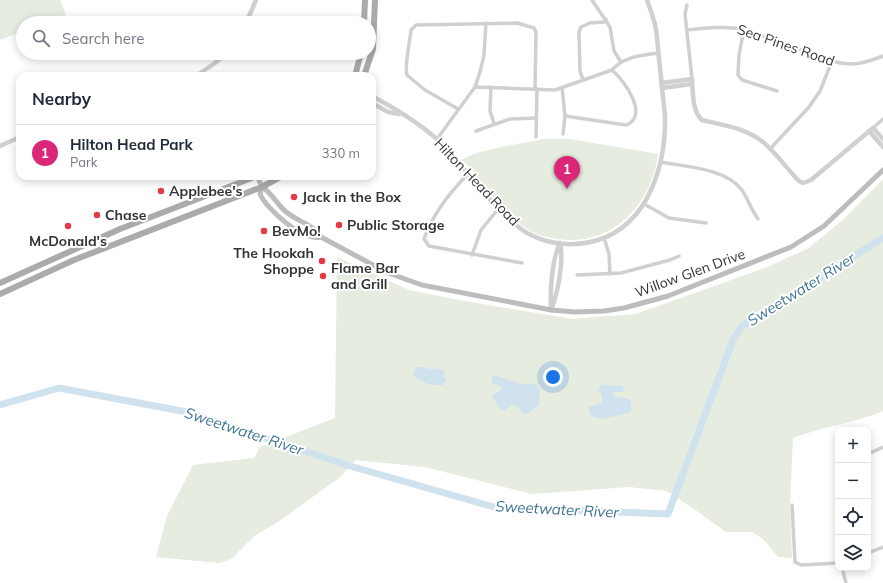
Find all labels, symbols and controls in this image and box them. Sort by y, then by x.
search box [16,16,376,60]
street label: Sea Pines Road [735,20,837,70]
icon: search [30,27,52,49]
text: Search here [62,29,144,48]
text: Nearby [32,88,91,109]
street label: Hilton Head Road [431,134,523,230]
text: Hilton Head Park [70,135,193,154]
text: 1 [41,145,49,161]
text: 330 m [322,145,360,161]
text: Park [70,154,97,170]
pin: 1 [554,156,580,189]
place label: Applebee's [169,182,243,200]
marker: Applebee's [156,186,166,196]
place label: Jack in the Box [302,188,401,206]
marker: Jack in the Box [289,192,299,202]
place label: Chase [105,206,147,224]
marker: Chase [92,210,102,220]
place label: Public Storage [347,216,445,234]
marker: Public Storage [334,220,344,230]
marker: McDonald's [63,221,73,231]
place label: BevMo! [272,222,321,240]
marker: BevMo! [259,226,269,236]
place label: McDonald's [29,232,107,250]
place label: The Hookah Shoppe [233,244,314,278]
street label: Willow Glen Drive [632,245,748,301]
water label: Sweetwater River [743,248,859,330]
marker: The Hookah Shoppe [317,256,327,266]
place label: Flame Bar and Grill [331,259,400,293]
marker: Flame Bar and Grill [318,271,328,281]
your location [543,367,563,387]
water label: Sweetwater River [182,403,306,459]
map controls [835,427,871,571]
button: + [835,427,871,463]
button: − [835,463,871,499]
water label: Sweetwater River [495,496,620,522]
button: locate [835,499,871,535]
button: layers [835,535,871,571]

